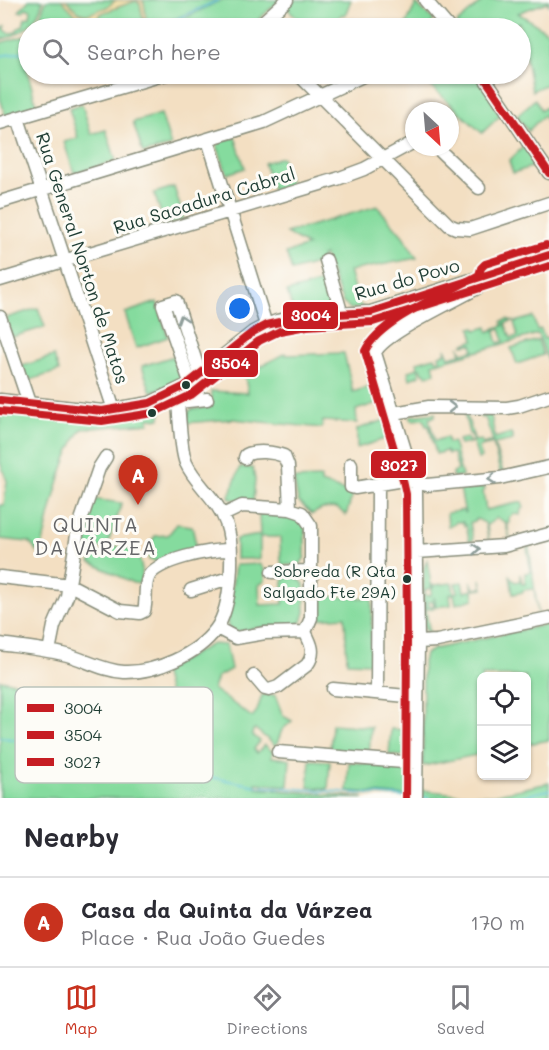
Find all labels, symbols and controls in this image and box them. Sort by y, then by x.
search box [18,18,531,84]
icon: search [39,35,72,68]
text: Search here [87,37,221,66]
north arrow [405,102,459,156]
street label: Rua General Norton de Matos [31,129,135,387]
street label: Rua Sacadura Cabral [110,161,298,239]
street label: Rua do Povo [352,252,463,305]
your location [225,294,254,323]
line badge: 3004 [282,301,339,330]
text: 3004 [291,304,331,325]
one-way arrow [176,314,189,324]
line badge: 3504 [203,349,259,378]
text: 3504 [211,352,251,373]
unlabelled marker [180,379,192,391]
one-way arrow [448,401,457,413]
unlabelled marker [146,407,158,419]
line badge: 3027 [370,450,427,479]
text: 3027 [380,454,418,475]
pin: A [118,456,158,505]
one-way arrow [487,472,496,485]
district label: QUINTA DA VÁRZEA [35,511,157,560]
one-way arrow [471,542,480,555]
place label: Sobreda (R Qta Salgado Fte 29A) [263,560,396,602]
marker: Sobreda (R Qta Salgado Fte 29A) [401,573,413,585]
map controls [477,672,531,780]
button: locate [477,672,531,726]
legend [15,687,213,783]
text: 3004 [64,697,103,718]
text: 3504 [64,724,103,745]
button: layers [477,726,531,780]
text: 3027 [64,751,101,772]
text: Nearby [24,820,119,854]
text: Casa da Quinta da Várzea [81,895,372,924]
text: A [37,909,50,935]
text: 170 m [470,909,525,935]
text: Place · Rua João Guedes [81,924,325,950]
tab: Map [65,981,98,1038]
tab: Directions [227,981,308,1038]
tab: Saved [437,981,484,1038]

